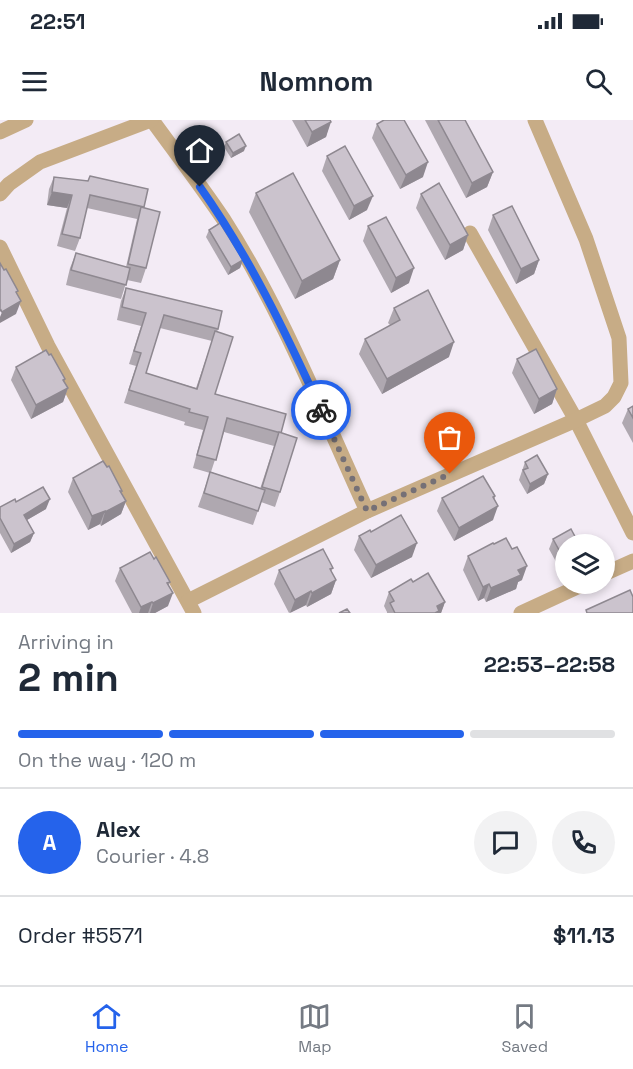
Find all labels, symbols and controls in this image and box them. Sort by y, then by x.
text: 22:51 [30,7,85,35]
text: Nomnom [260,64,373,99]
icon: menu [18,65,51,98]
icon: search [582,65,615,98]
pin [174,125,225,187]
icon: home [183,134,216,167]
courier [291,380,351,440]
icon: bike [305,394,338,427]
pin [424,412,475,474]
icon: bag [433,421,466,454]
map controls [555,534,615,594]
button: layers [555,534,615,594]
text: Arriving in [18,629,114,655]
text: 22:53–22:58 [484,650,615,678]
text: 2 min [18,653,119,702]
text: On the way · 120 m [18,747,196,773]
button: chat [474,811,537,874]
button: phone [552,811,615,874]
text: Alex [96,815,141,843]
text: A [43,828,56,856]
text: Courier · 4.8 [96,843,209,869]
text: Order #5571 [18,921,143,949]
text: $11.13 [553,921,615,949]
tab: Home [85,1000,129,1057]
tab: Map [298,1000,332,1057]
tab: Saved [501,1000,548,1057]

